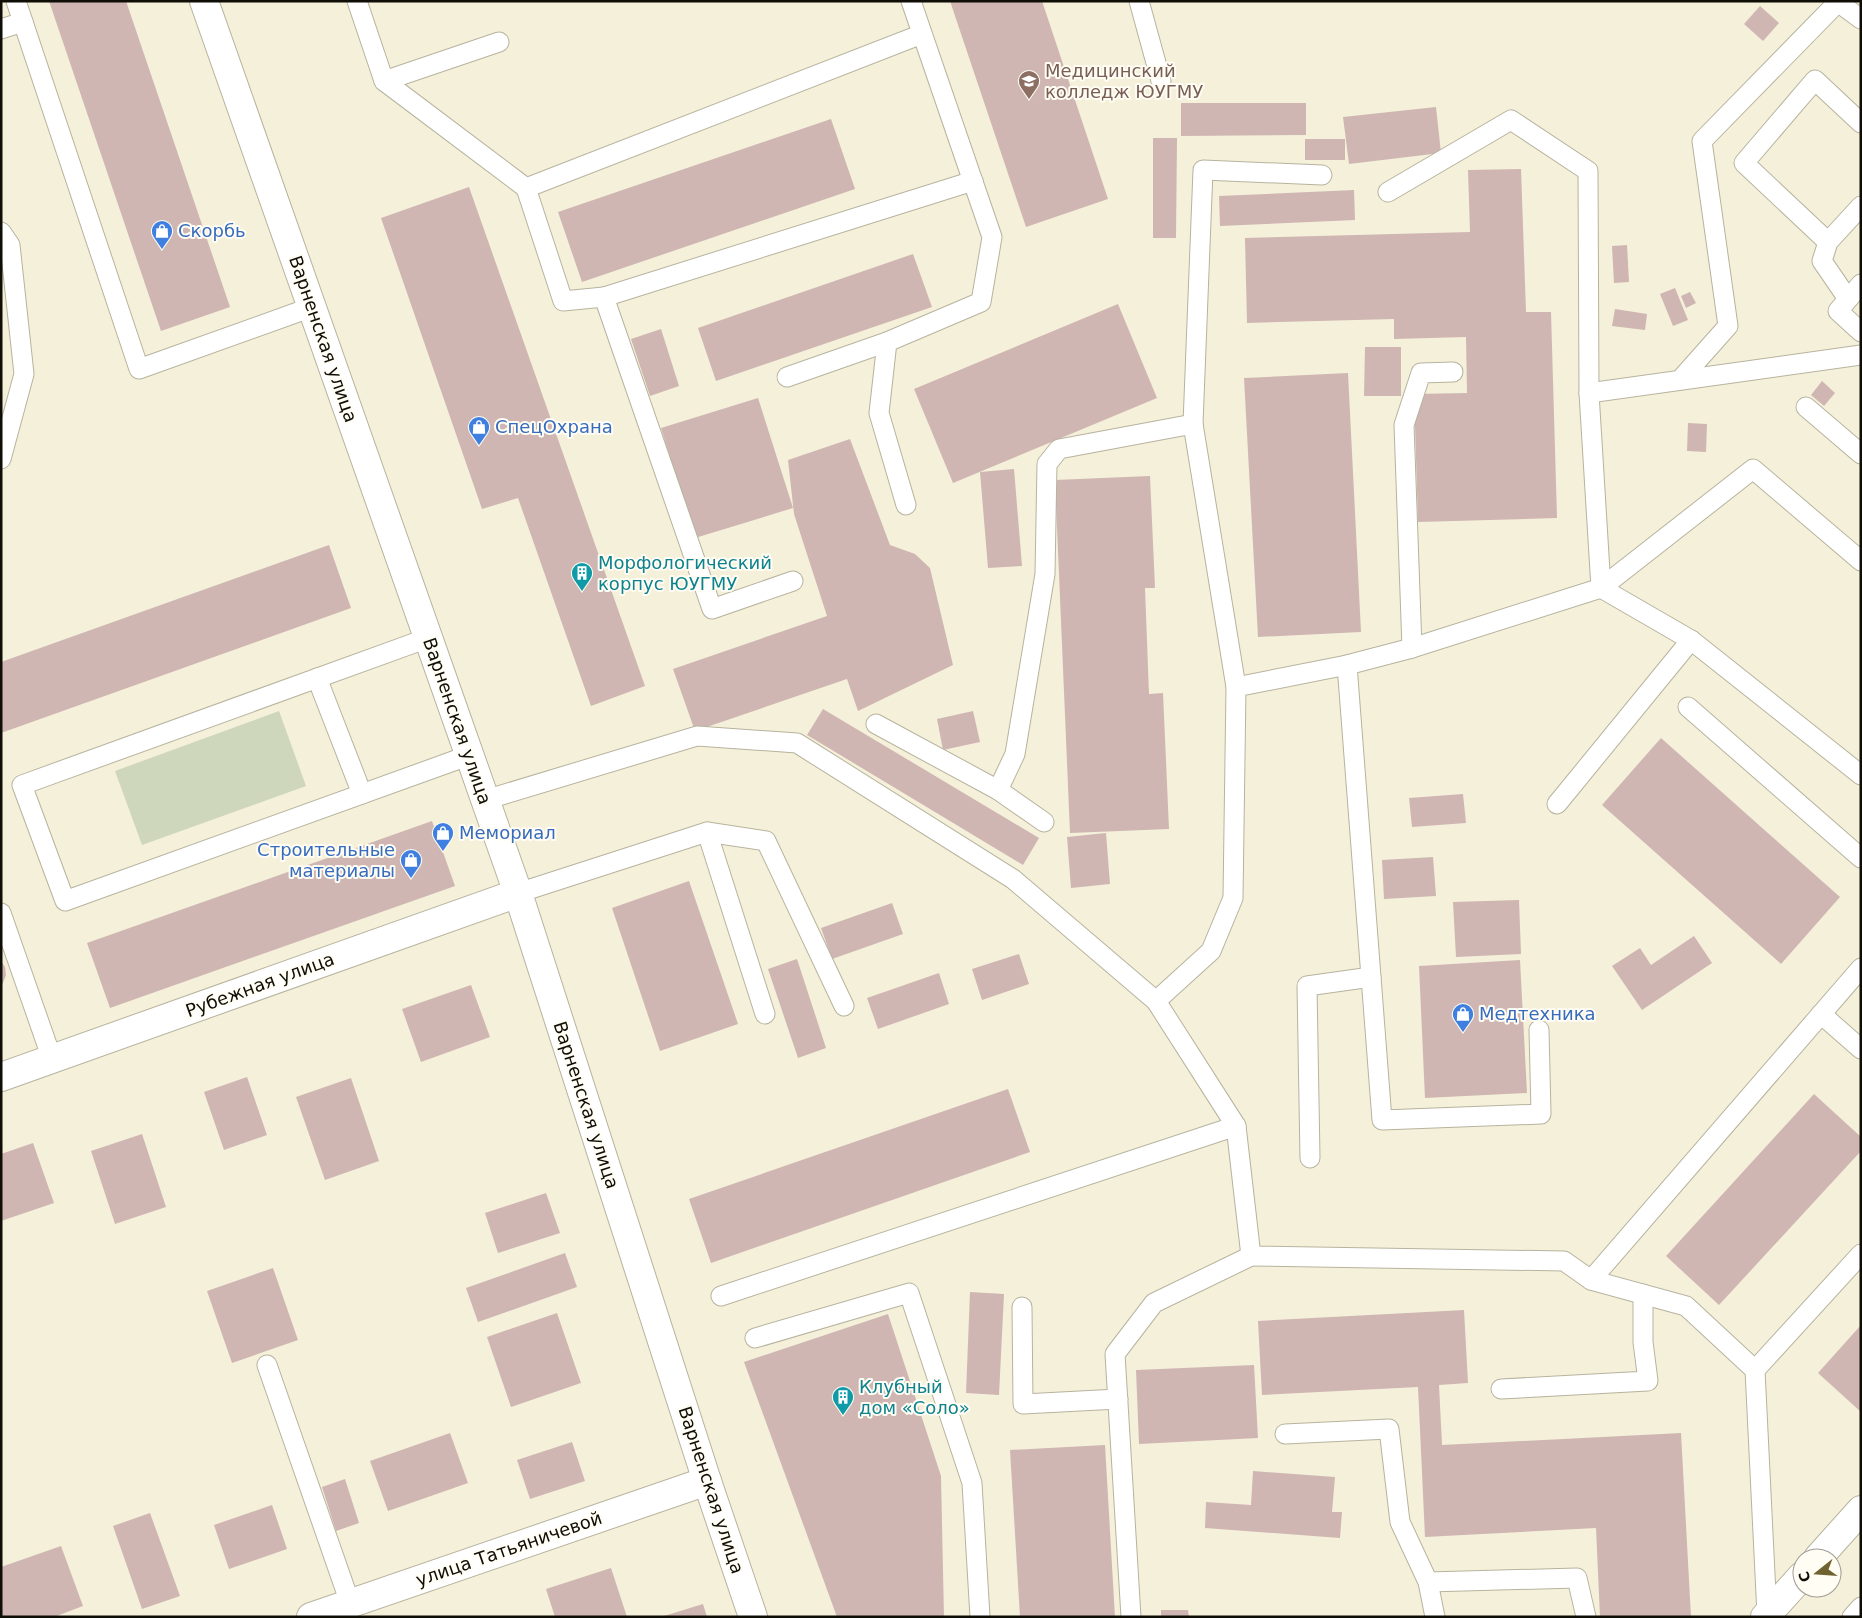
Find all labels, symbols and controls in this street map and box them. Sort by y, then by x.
place label: Медицинский колледж ЮУГМУ [1045,60,1203,102]
school or university icon: Медицинский колледж ЮУГМУ [1017,69,1041,100]
shop icon: Скорбь [150,219,174,250]
place label: Скорбь [178,220,246,241]
street label: Варненская улица [285,253,362,425]
shop icon: СпецОхрана [467,415,491,446]
place label: СпецОхрана [495,416,613,437]
place label: Морфологический корпус ЮУГМУ [598,552,772,594]
building icon: Морфологический корпус ЮУГМУ [570,561,594,592]
street label: Варненская улица [419,635,496,807]
shop icon: Мемориал [431,821,455,852]
place label: Мемориал [459,822,556,843]
place label: Строительные материалы [257,839,395,881]
shop icon: Строительные материалы [399,848,423,879]
street label: Рубежная улица [183,948,337,1021]
shop icon: Медтехника [1451,1002,1475,1033]
place label: Медтехника [1479,1003,1596,1024]
street label: Варненская улица [549,1018,623,1191]
place label: Клубный дом «Соло» [859,1376,970,1418]
building icon: Клубный дом «Соло» [831,1385,855,1416]
street label: Варненская улица [674,1403,748,1576]
street label: улица Татьяничевой [413,1507,605,1590]
north arrow [1792,1548,1842,1598]
text: С [1795,1570,1814,1584]

